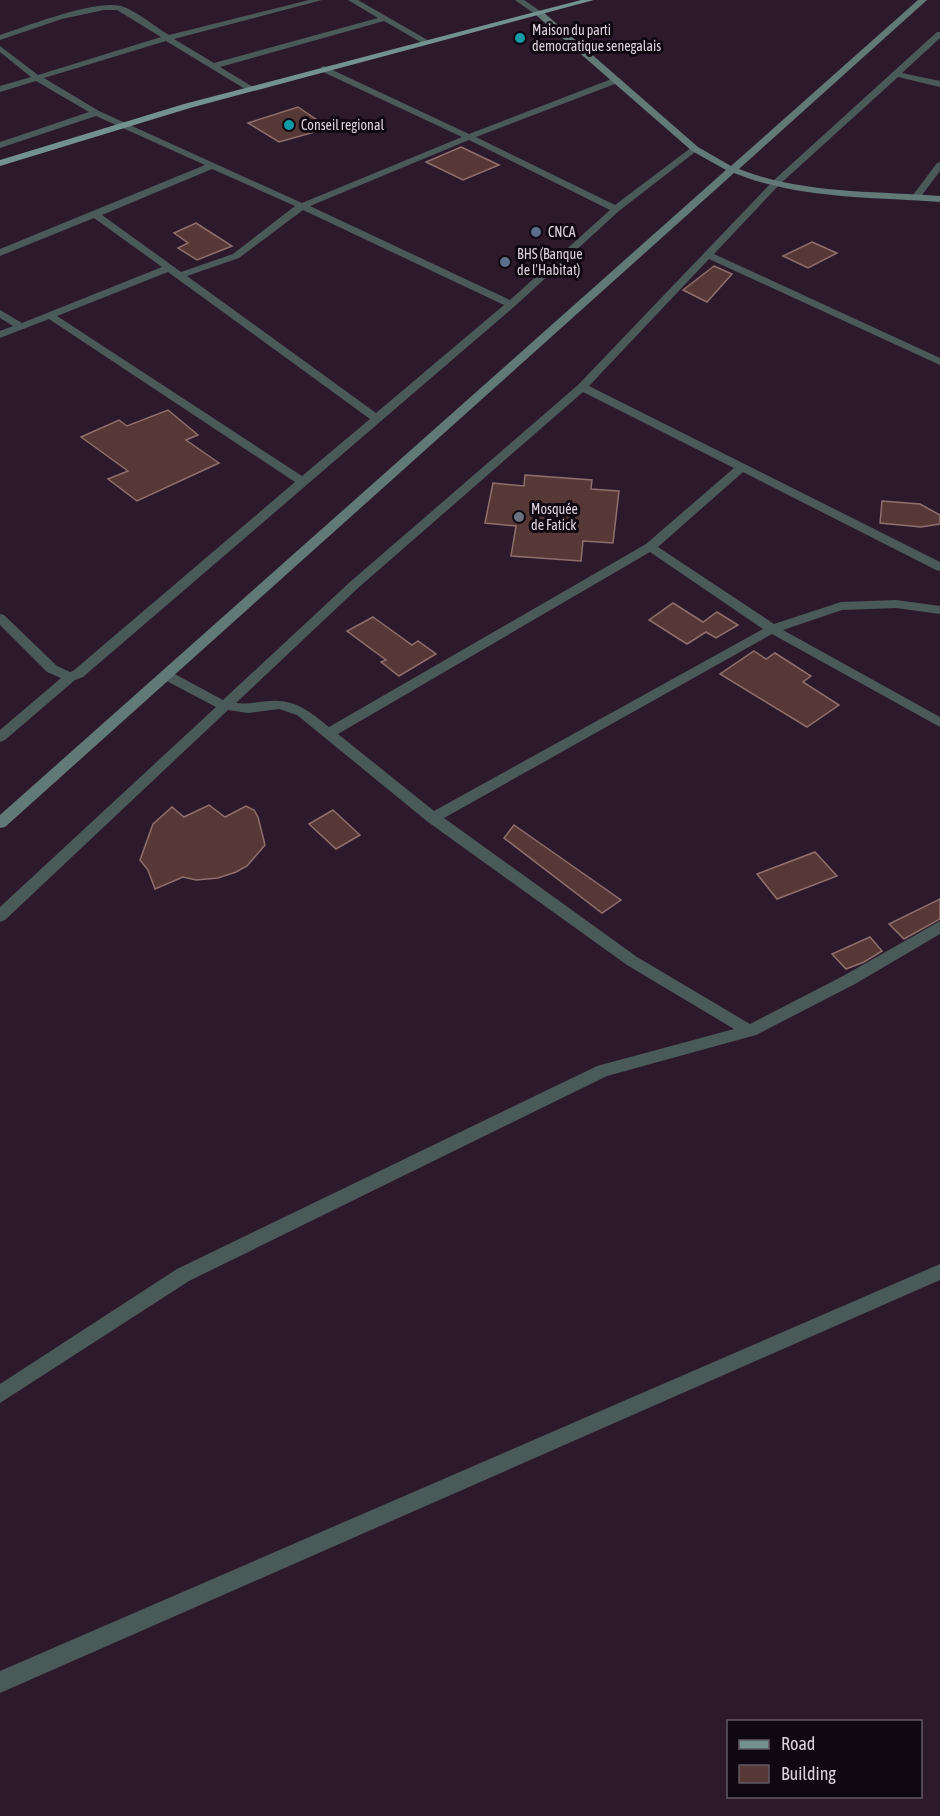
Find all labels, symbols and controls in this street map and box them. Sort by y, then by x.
place label: Maison du parti democratique senegalais [532,22,661,54]
marker: Maison du parti democratique senegalais [513,31,527,45]
place label: Conseil regional [301,117,384,133]
marker: Conseil regional [282,118,296,132]
place label: CNCA [548,224,576,240]
marker: CNCA [529,225,543,239]
place label: BHS (Banque de l'Habitat) [517,246,583,278]
marker: BHS (Banque de l'Habitat) [498,255,512,269]
place label: Mosquée de Fatick [531,501,578,533]
marker: Mosquée de Fatick [512,510,526,524]
legend [727,1720,922,1798]
text: Road [781,1733,815,1754]
text: Building [781,1763,836,1784]

